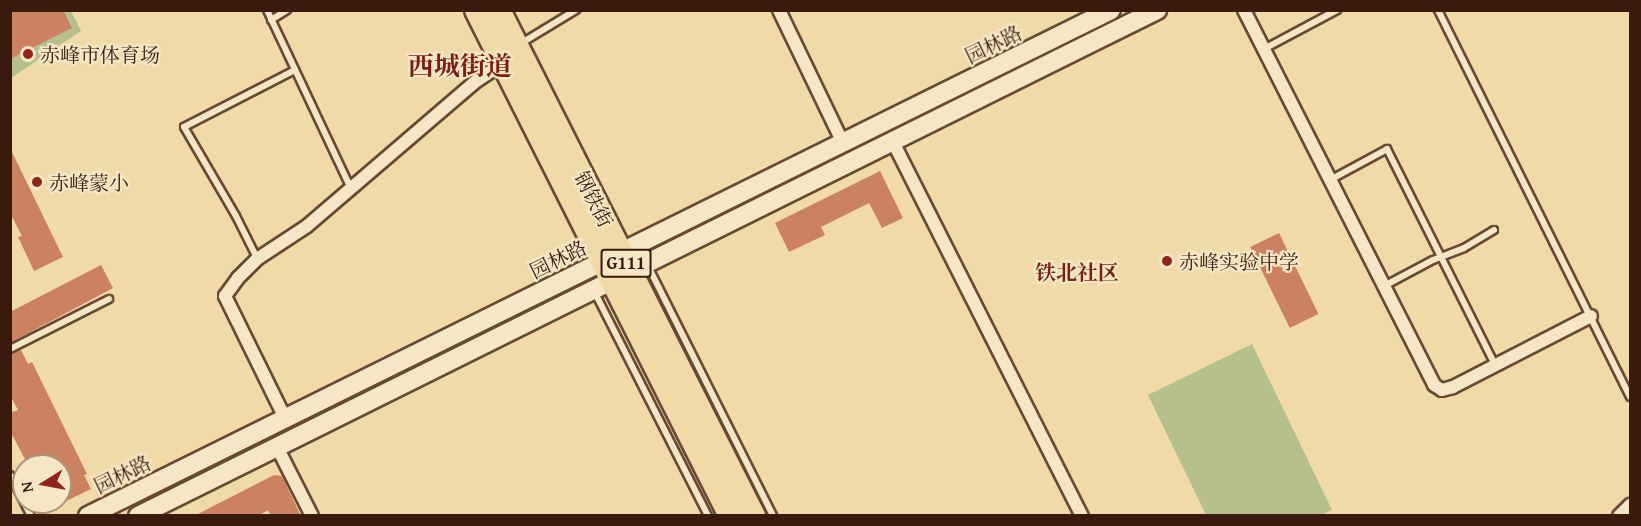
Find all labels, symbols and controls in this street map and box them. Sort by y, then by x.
street label: 园林路 [961,20,1025,68]
place label: 赤峰市体育场 [40,42,160,66]
marker: 赤峰市体育场 [21,47,35,61]
district label: 西城街道 [408,50,512,82]
street label: 钢铁街 [570,167,618,231]
place label: 赤峰蒙小 [49,170,129,194]
marker: 赤峰蒙小 [30,175,44,189]
street label: 园林路 [526,235,590,283]
road number: G111 [600,248,652,278]
place label: 赤峰实验中学 [1179,249,1299,273]
marker: 赤峰实验中学 [1160,254,1174,268]
district label: 铁北社区 [1035,260,1119,286]
street label: 园林路 [90,450,154,498]
north arrow [12,454,72,514]
text: N [13,480,39,495]

